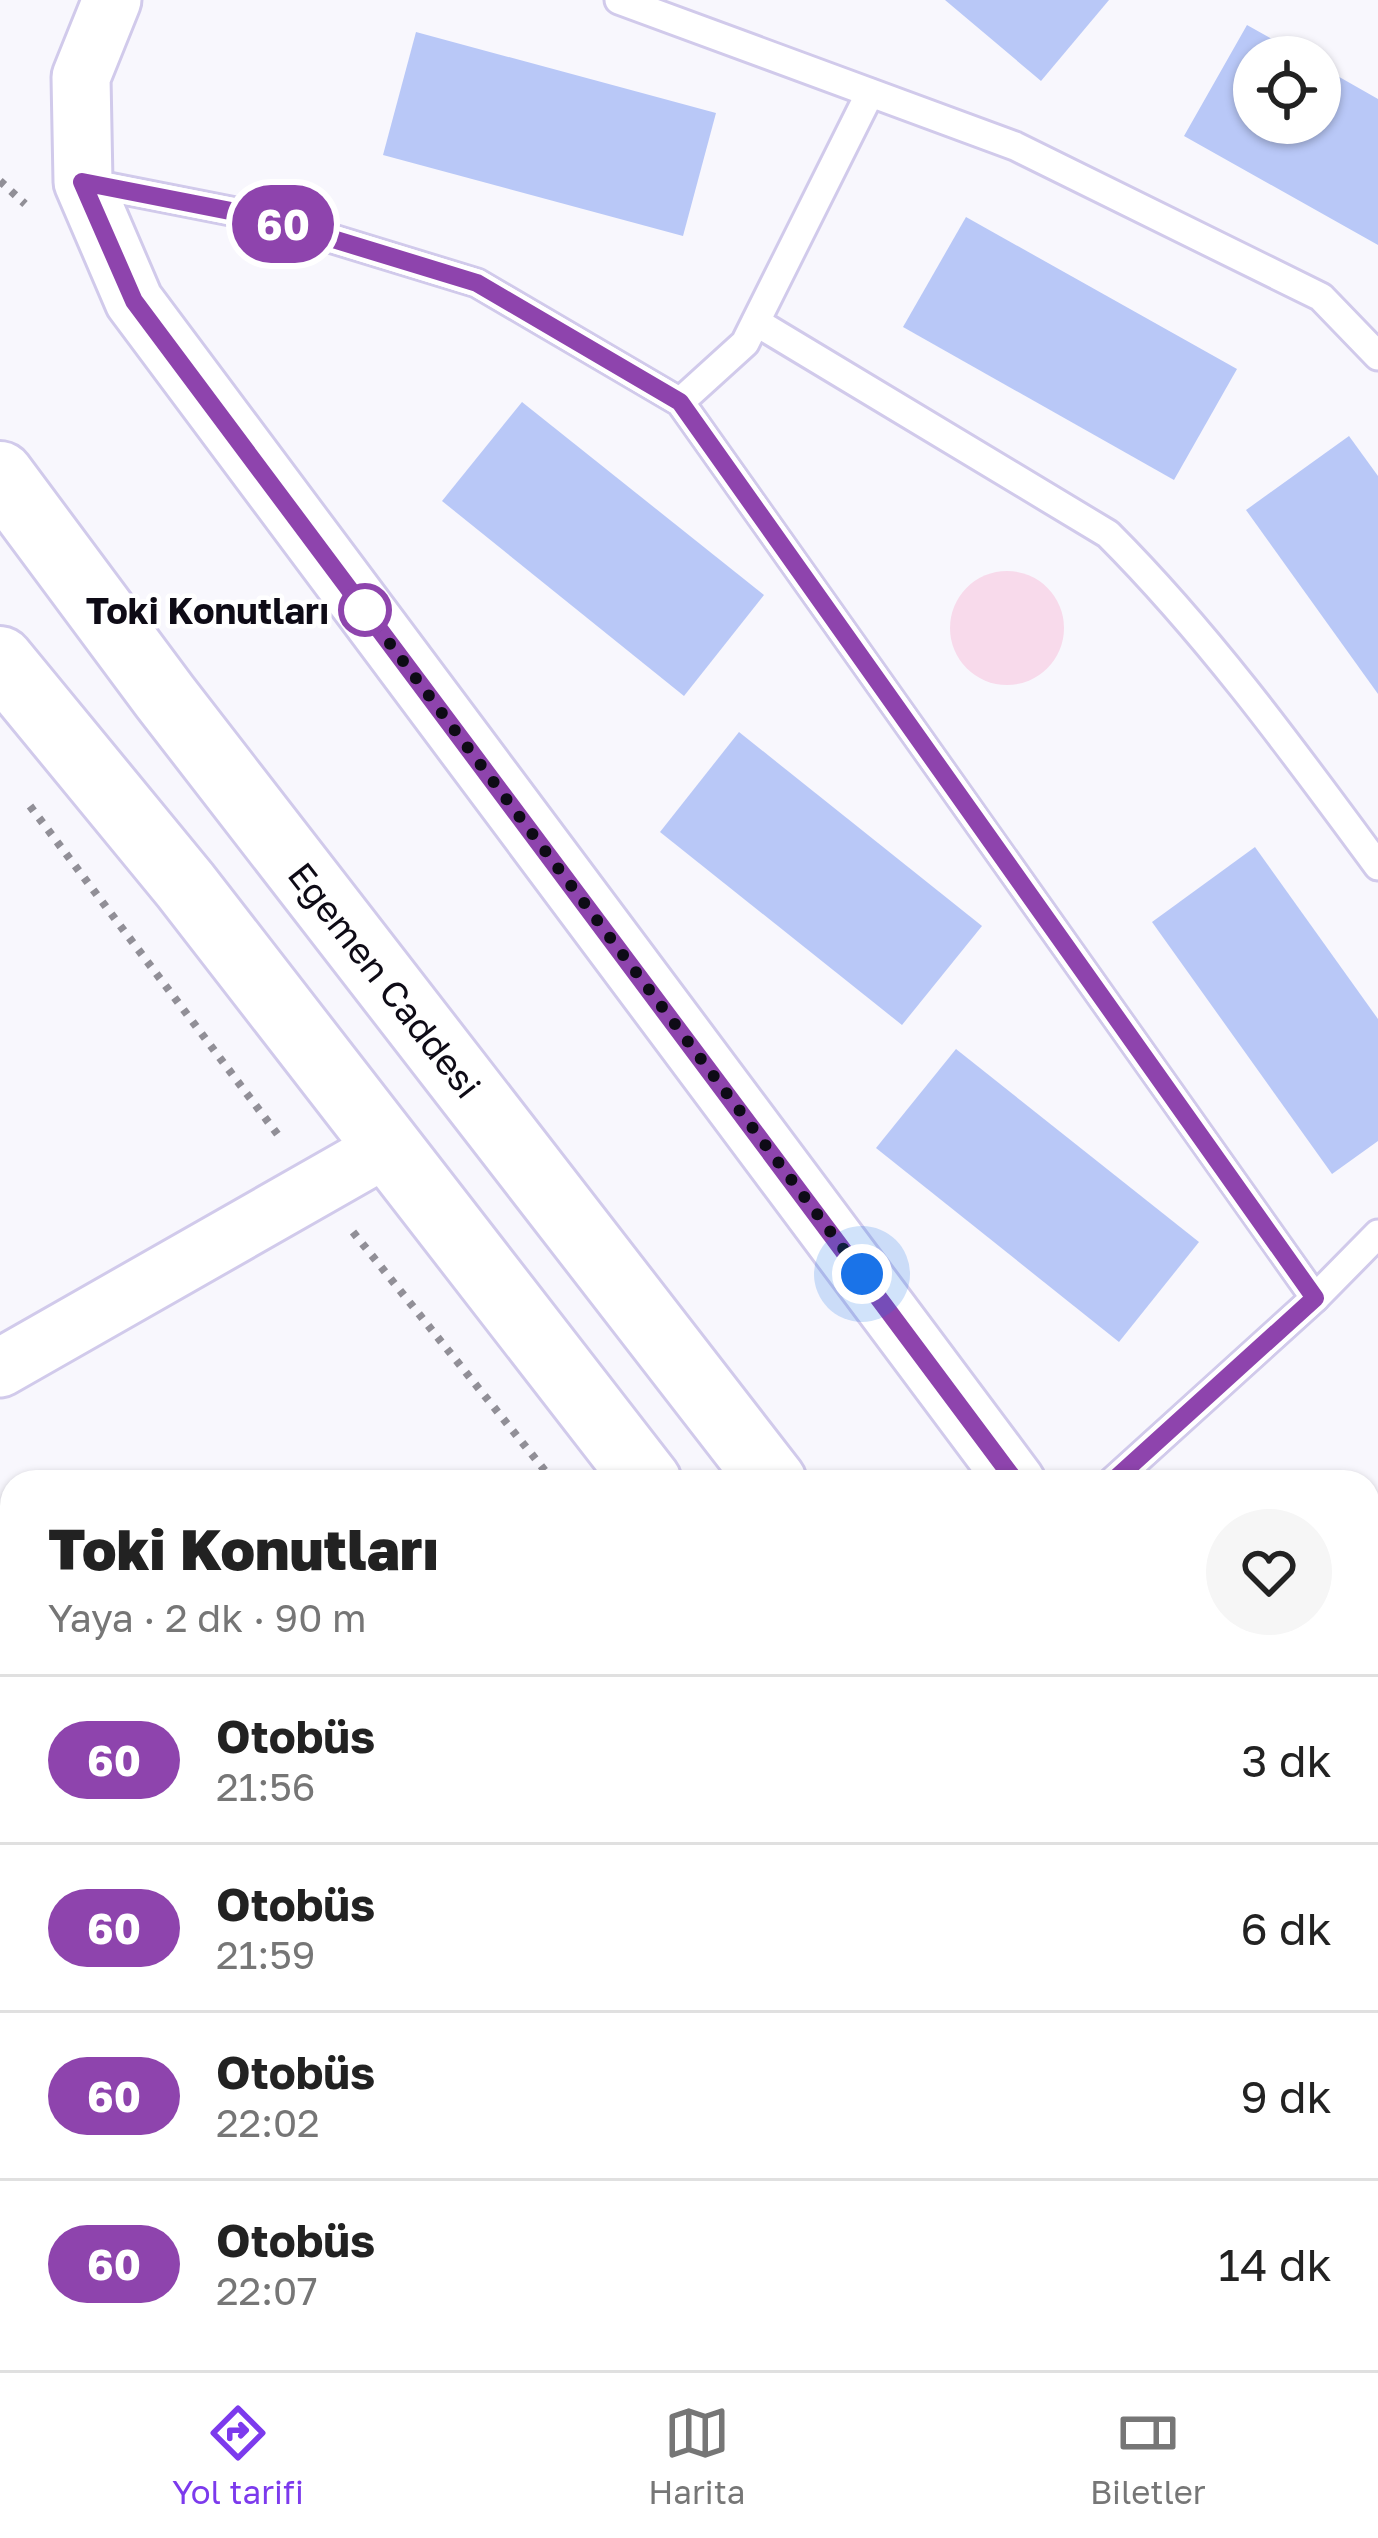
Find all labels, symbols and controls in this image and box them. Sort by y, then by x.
map controls [1233,36,1341,144]
button: locate [1233,36,1341,144]
line badge: 60 [229,185,337,263]
text: 60 [256,199,310,249]
marker: Toki Konutları [340,585,390,635]
place label: Toki Konutları [86,589,329,632]
street label: Egemen Caddesi [280,854,490,1106]
your location [832,1244,892,1304]
button: heart [1206,1509,1332,1635]
text: Toki Konutları [48,1514,439,1583]
text: Yaya · 2 dk · 90 m [48,1594,367,1641]
text: Otobüs [216,1709,375,1763]
text: 3 dk [1241,1733,1332,1787]
text: 60 [87,1735,141,1785]
text: 21:56 [216,1763,315,1810]
text: Otobüs [216,1877,375,1931]
text: 6 dk [1240,1901,1332,1955]
text: 60 [87,1903,141,1953]
text: 21:59 [216,1931,315,1978]
text: Otobüs [216,2045,375,2099]
text: 9 dk [1240,2069,1332,2123]
text: 60 [87,2071,141,2121]
text: 22:02 [216,2099,320,2146]
text: Otobüs [216,2213,375,2267]
text: 14 dk [1218,2237,1332,2291]
text: 60 [87,2239,141,2289]
text: 22:07 [216,2267,318,2314]
tab: Yol tarifi [172,2400,304,2511]
tab: Harita [648,2400,746,2511]
tab: Biletler [1090,2400,1206,2511]

